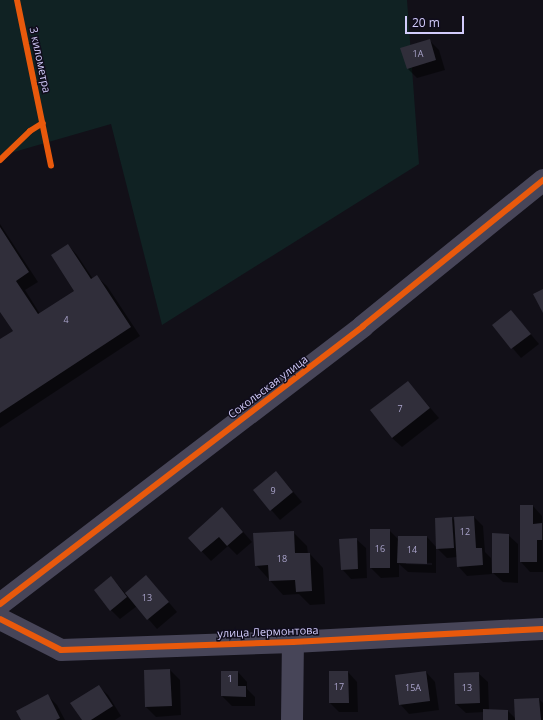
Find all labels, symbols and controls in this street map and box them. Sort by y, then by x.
scale bar [407,8,466,34]
text: 20 m [412,14,440,31]
street label: 3 километра [27,26,53,94]
house number: 1А [413,49,423,59]
house number: 4 [63,315,69,325]
street label: Сокольская улица [226,353,310,421]
house number: 7 [397,404,403,414]
house number: 9 [270,486,276,496]
house number: 12 [460,527,470,537]
house number: 16 [375,544,385,554]
house number: 14 [407,545,417,555]
house number: 18 [277,554,287,564]
house number: 13 [142,593,152,603]
street label: улица Лермонтова [217,624,319,640]
house number: 1 [227,674,233,684]
house number: 17 [334,682,344,692]
house number: 15А [405,683,421,693]
house number: 13 [462,683,472,693]

